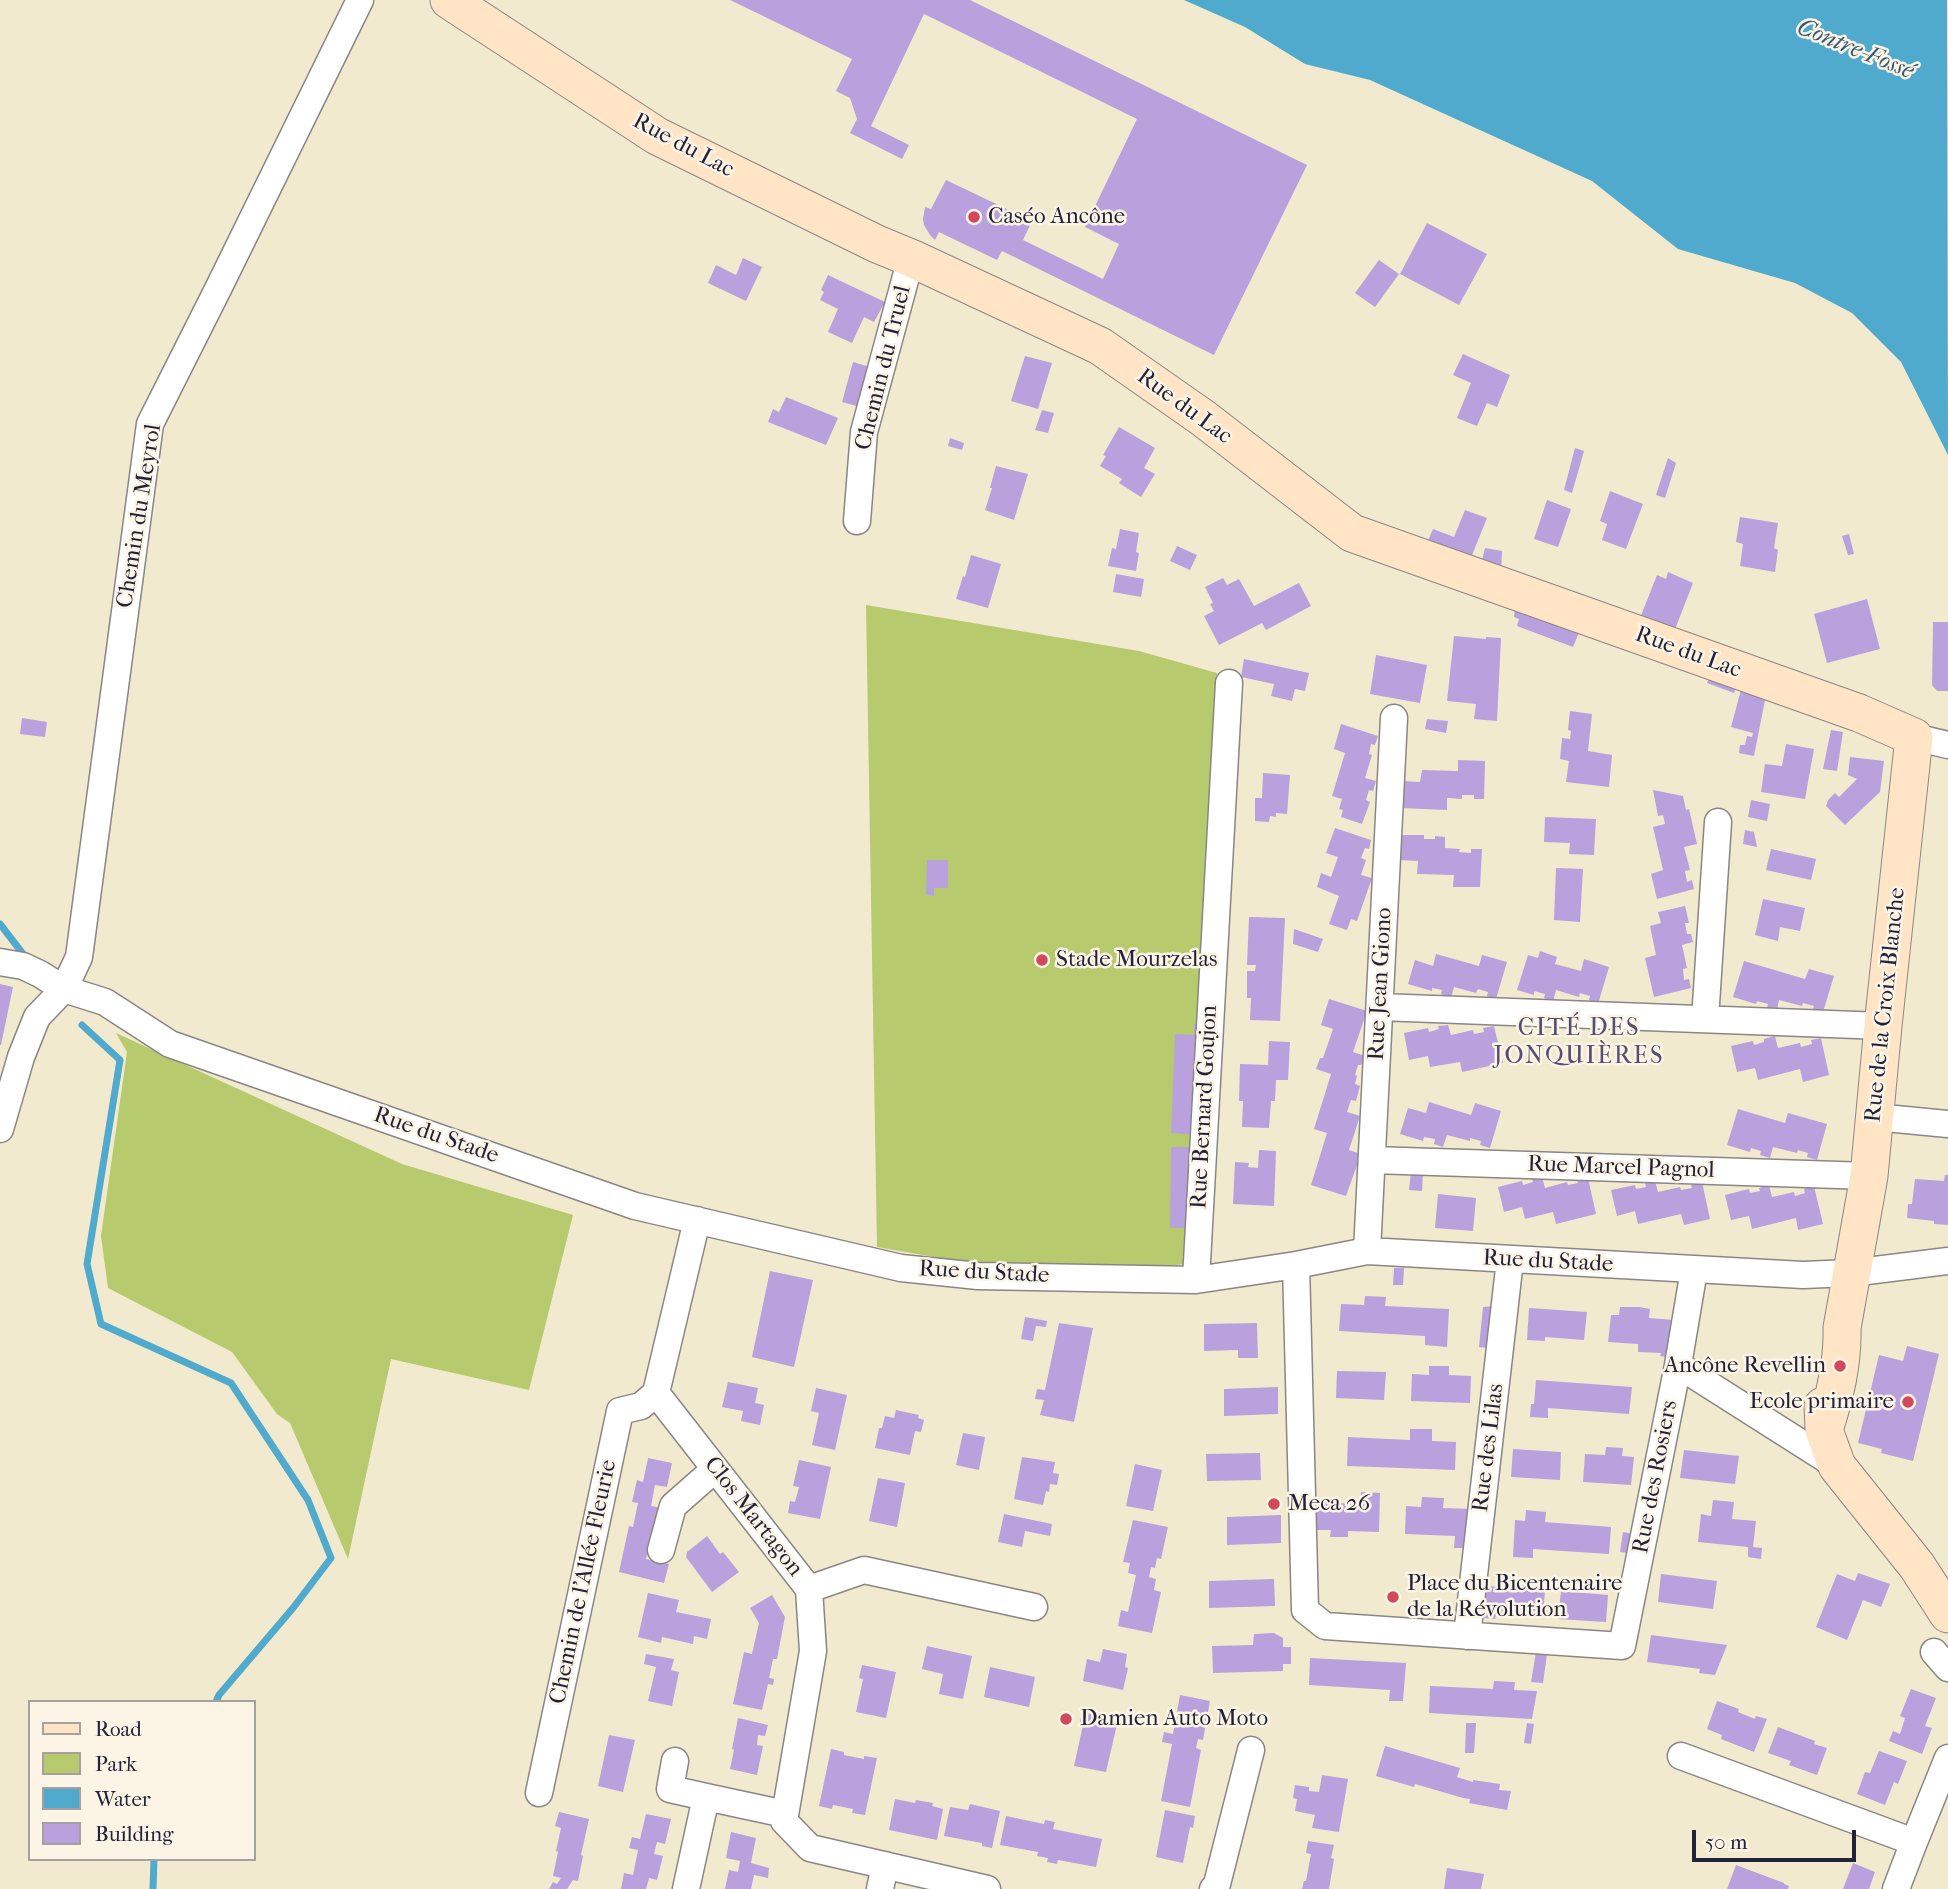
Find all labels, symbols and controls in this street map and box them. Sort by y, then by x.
water label: Contre-Fossé [1793,14,1917,86]
street label: Rue du Lac [628,108,738,184]
place label: Caséo Ancône [988,203,1125,231]
marker: Caséo Ancône [966,209,982,225]
street label: Chemin du Truel [850,283,918,453]
street label: Rue du Lac [1131,363,1237,451]
street label: Chemin du Meyrol [112,422,168,610]
street label: Rue du Lac [1631,621,1745,685]
street label: Rue de la Croix Blanche [1860,886,1912,1124]
street label: Rue Jean Giono [1363,907,1399,1061]
place label: Stade Mourzelas [1056,946,1218,974]
marker: Stade Mourzelas [1034,952,1050,968]
street label: Rue Bernard Goujon [1186,1004,1224,1210]
district label: CITÉ DES JONQUIÈRES [1495,1015,1663,1071]
street label: Rue du Stade [370,1102,502,1170]
street label: Rue Marcel Pagnol [1527,1151,1715,1185]
street label: Rue du Stade [1482,1245,1614,1279]
street label: Rue du Stade [918,1256,1050,1290]
place label: Ancône Revellin [1664,1352,1826,1380]
marker: Ancône Revellin [1832,1358,1848,1374]
street label: Rue des Lilas [1467,1382,1511,1514]
place label: Ecole primaire [1749,1388,1894,1416]
marker: Ecole primaire [1900,1394,1916,1410]
street label: Rue des Rosiers [1628,1398,1684,1556]
street label: Clos Martagon [698,1452,808,1582]
street label: Chemin de l'Allée Fleurie [545,1457,623,1707]
place label: Meca 26 [1288,1490,1370,1518]
marker: Meca 26 [1266,1496,1282,1512]
place label: Place du Bicentenaire de la Révolution [1407,1570,1622,1624]
marker: Place du Bicentenaire de la Révolution [1385,1589,1401,1605]
legend [28,1700,256,1861]
place label: Damien Auto Moto [1080,1705,1268,1733]
marker: Damien Auto Moto [1058,1711,1074,1727]
text: Road [95,1717,142,1741]
text: Park [95,1752,137,1776]
text: Water [95,1787,151,1811]
scale bar [1696,1815,1860,1859]
text: Building [95,1822,173,1846]
text: 50 m [1705,1830,1748,1854]

